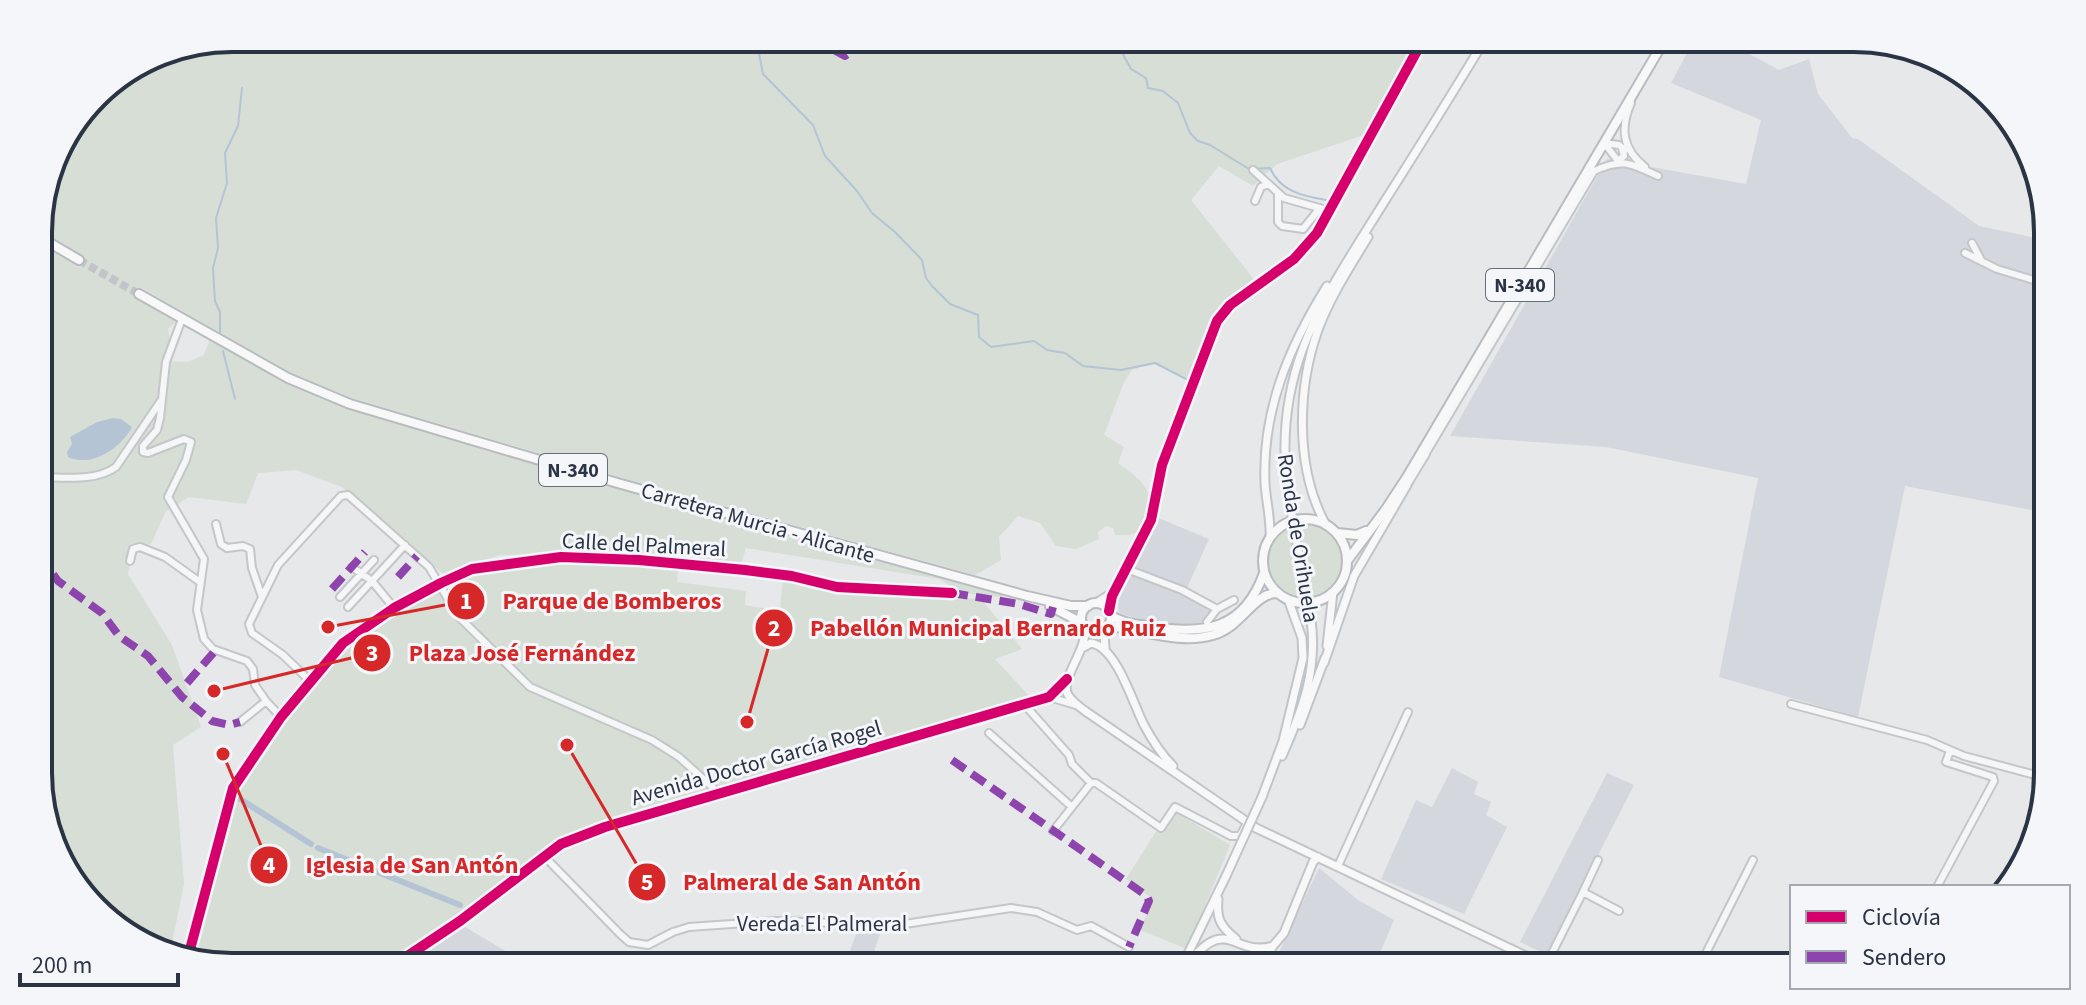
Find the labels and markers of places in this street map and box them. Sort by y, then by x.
callout: Parque de Bomberos [446,577,737,625]
callout: Pabellón Municipal Bernardo Ruiz [754,604,1182,652]
callout: Plaza José Fernández [352,629,651,677]
callout: Iglesia de San Antón [249,841,534,889]
callout: Palmeral de San Antón [627,858,937,906]

